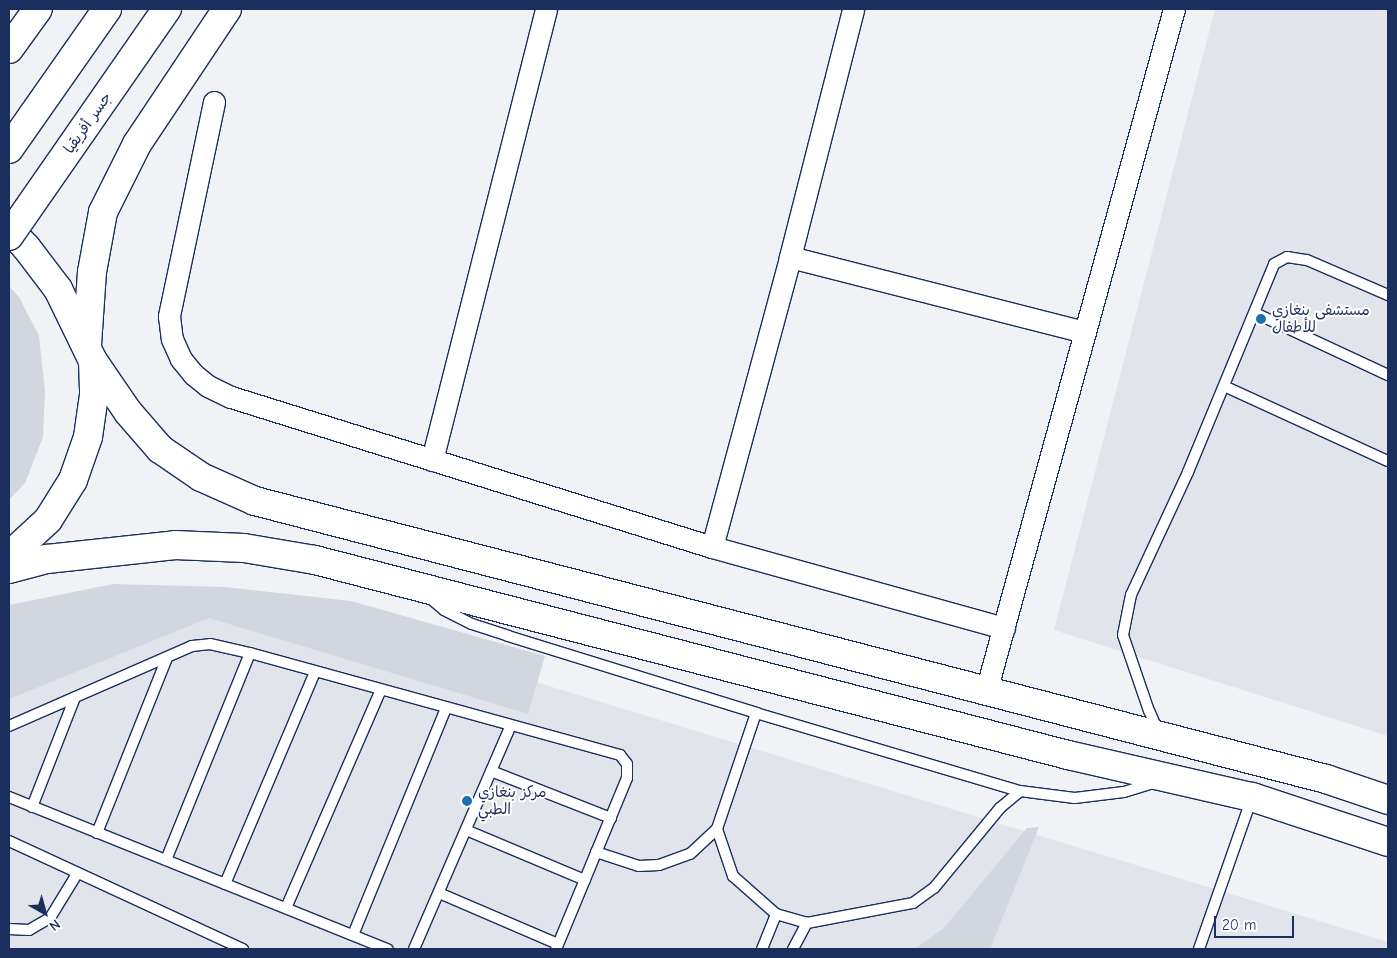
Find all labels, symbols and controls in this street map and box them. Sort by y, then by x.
street label: جسر أفريقيا [60,89,116,157]
place label: مستشفى بنغازي للأطفال [1272,301,1370,336]
marker: مستشفى بنغازي للأطفال [1254,312,1268,326]
place label: مركز بنغازي الطبي [478,783,547,818]
marker: مركز بنغازي الطبي [460,794,474,808]
north arrow [20,888,70,938]
scale bar [1217,906,1297,938]
text: N [46,916,63,935]
text: 20 m [1222,916,1256,934]

